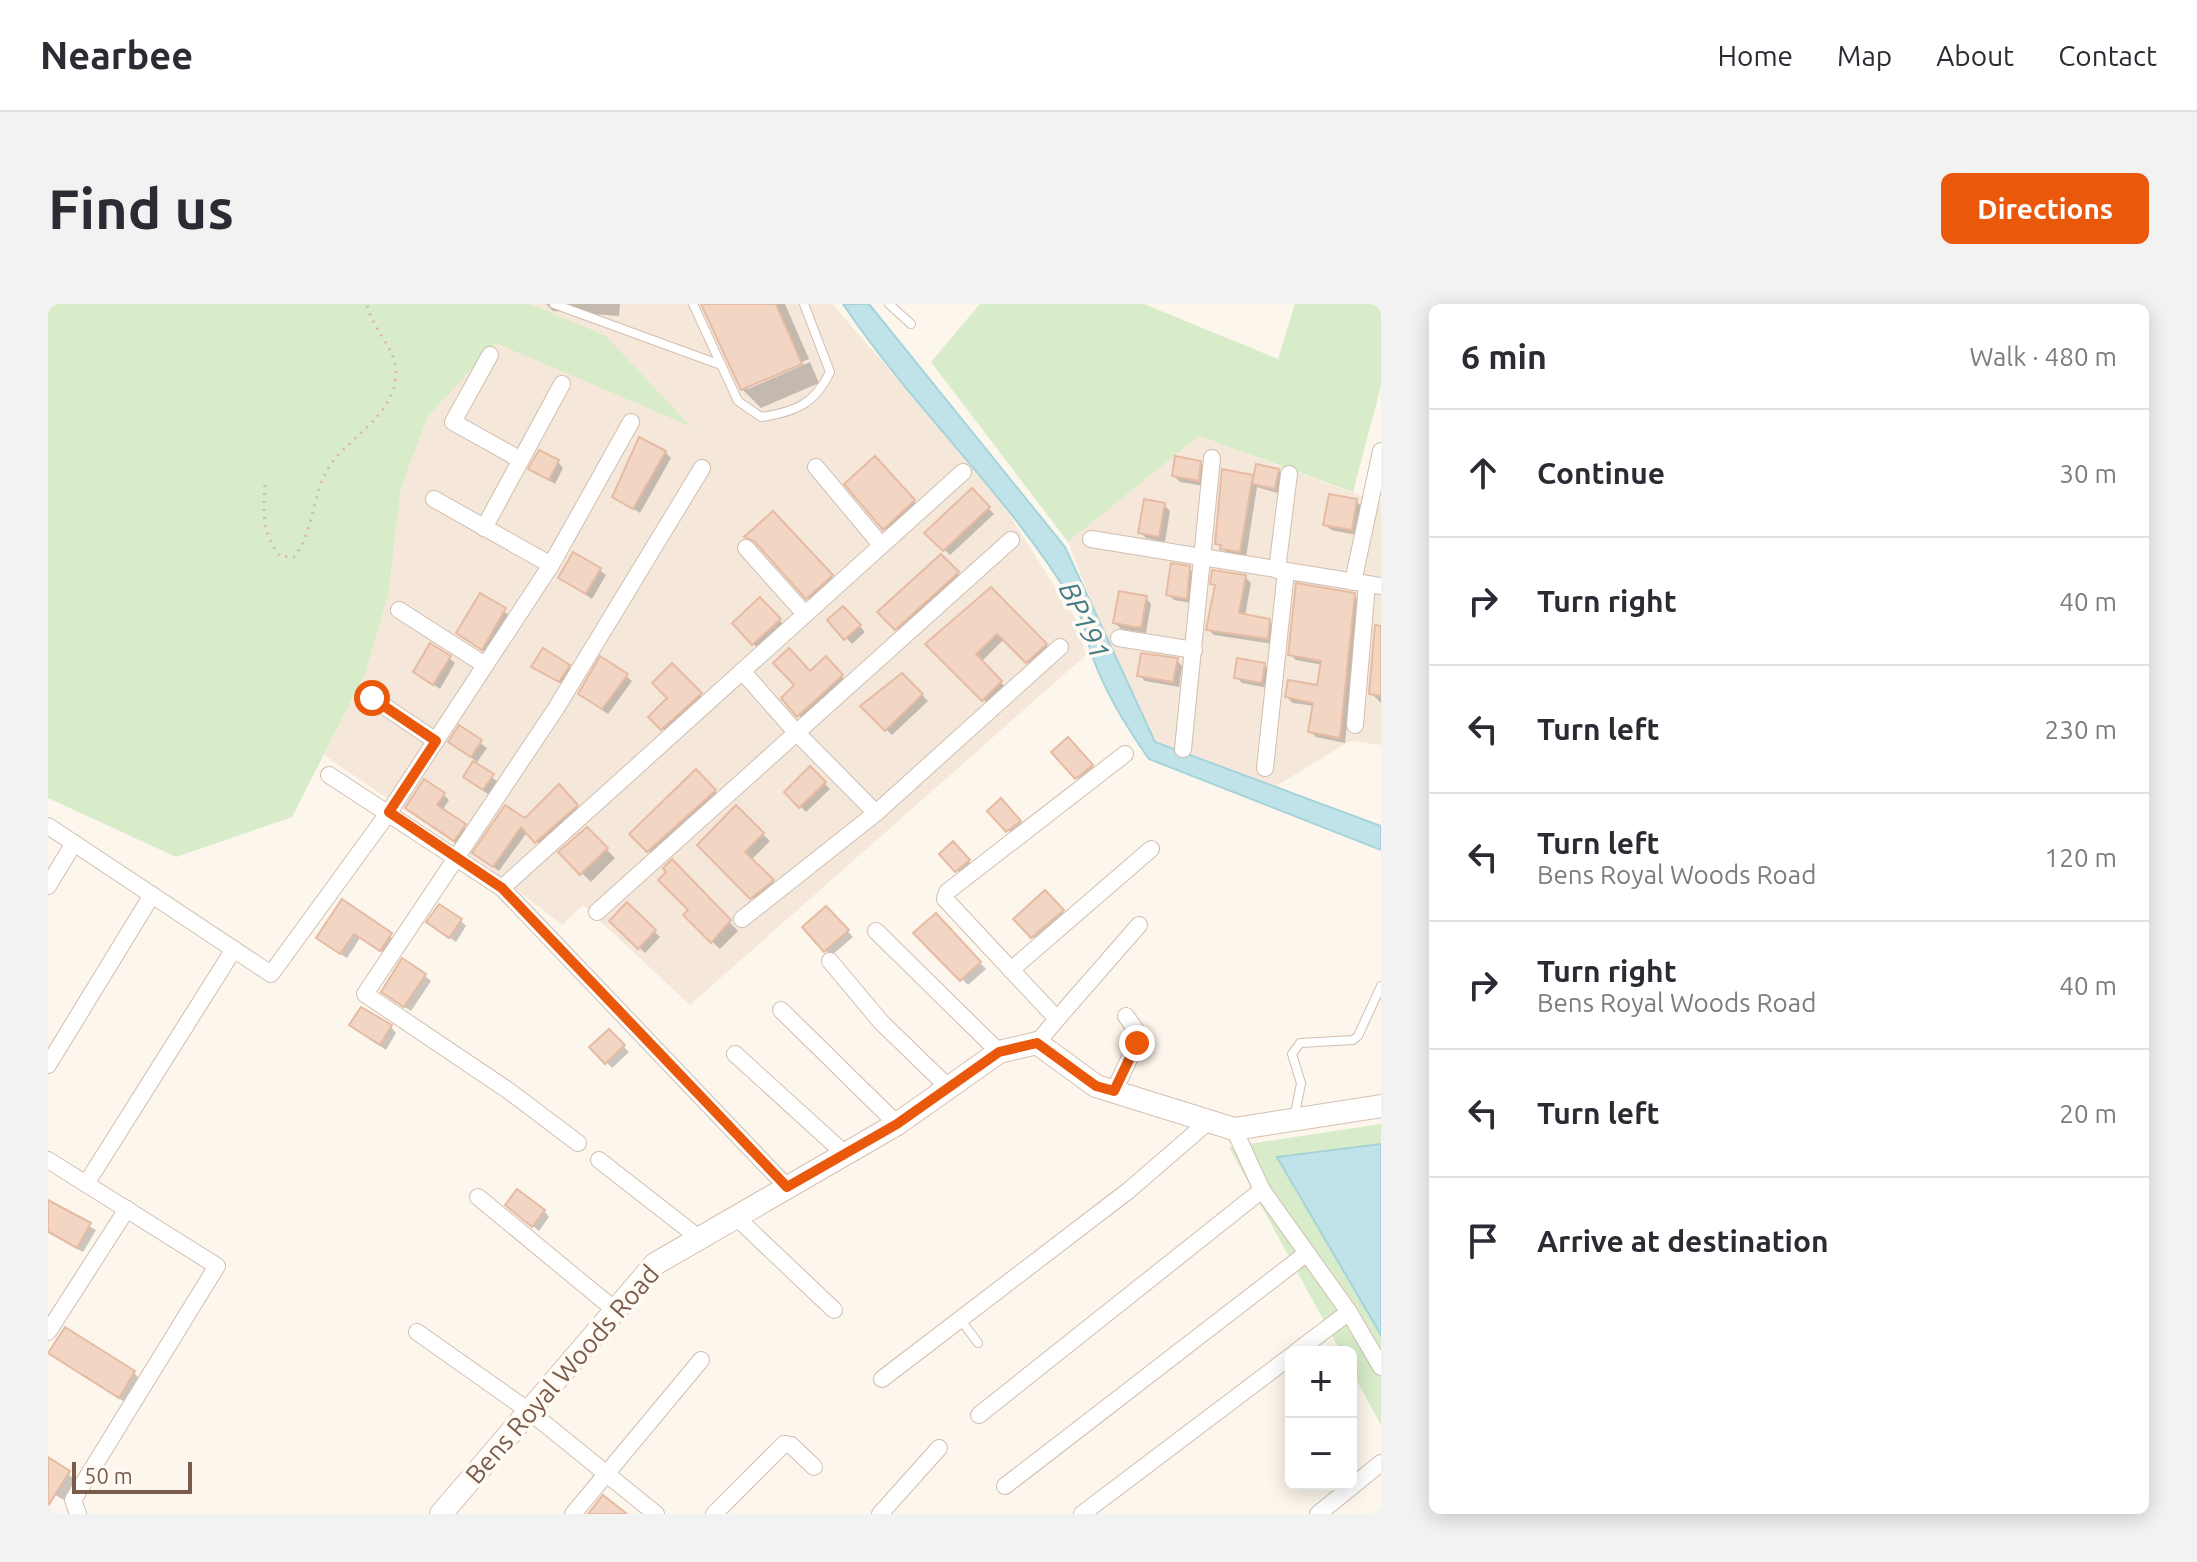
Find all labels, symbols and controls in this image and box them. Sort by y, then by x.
text: Nearbee [40,34,193,76]
text: Home [1718,40,1793,71]
text: Map [1837,40,1892,71]
text: About [1936,40,2014,71]
text: Contact [2058,40,2157,71]
button: Directions [1941,173,2149,244]
text: Find us [48,177,234,240]
text: 6 min [1461,337,1547,375]
text: Walk · 480 m [1969,342,2117,371]
icon: ahead [1461,451,1505,495]
text: Continue [1537,456,1665,490]
text: 30 m [2059,459,2117,488]
water label: BP191 [1054,577,1116,663]
icon: right [1461,579,1505,623]
text: Turn right [1537,584,1677,618]
text: 40 m [2059,587,2117,616]
route start [354,680,390,716]
icon: left [1461,707,1505,751]
text: Turn left [1537,712,1659,746]
text: 230 m [2045,715,2117,744]
text: Turn left [1537,826,1659,860]
icon: left [1461,835,1505,879]
text: 120 m [2045,843,2117,872]
text: Bens Royal Woods Road [1537,860,1816,889]
text: Turn right [1537,954,1677,988]
icon: right [1461,963,1505,1007]
text: 40 m [2059,971,2117,1000]
text: Bens Royal Woods Road [1537,988,1816,1017]
route end [1119,1025,1155,1061]
icon: left [1461,1091,1505,1135]
text: Turn left [1537,1096,1659,1130]
text: 20 m [2059,1099,2117,1128]
icon: arrive [1461,1219,1505,1263]
text: Arrive at destination [1537,1224,1829,1258]
street label: Bens Royal Woods Road [459,1259,665,1489]
map controls [1285,1346,1357,1490]
button: + [1285,1346,1357,1418]
button: − [1285,1418,1357,1490]
scale bar [72,1458,192,1494]
text: 50 m [84,1463,133,1488]

